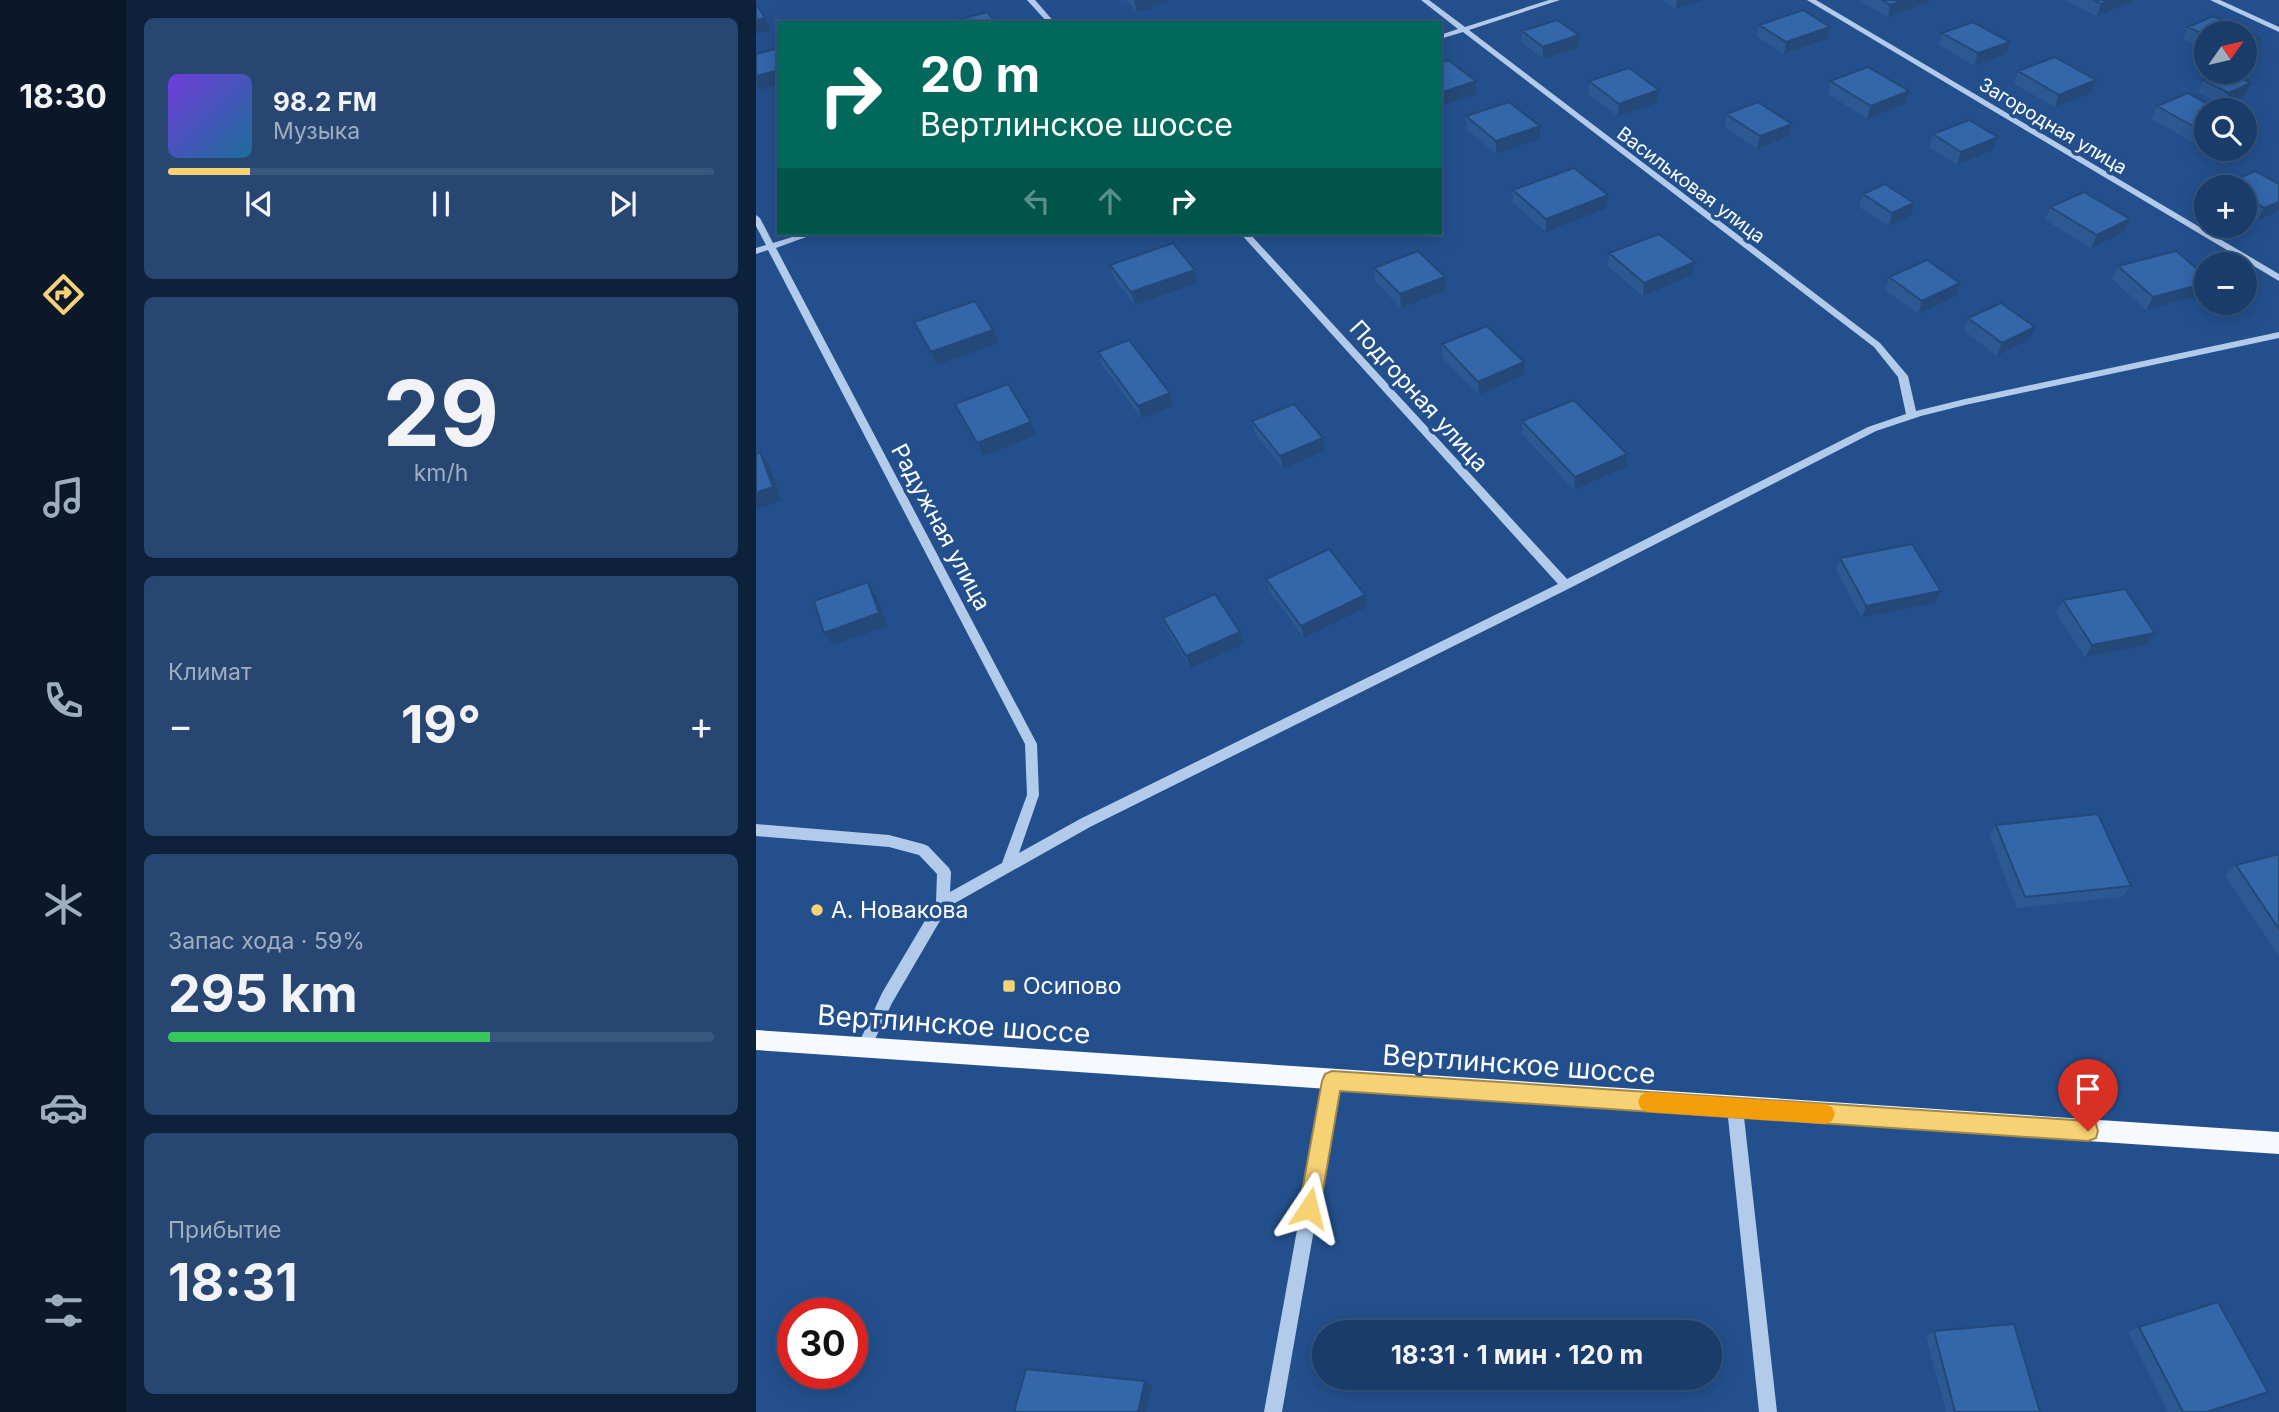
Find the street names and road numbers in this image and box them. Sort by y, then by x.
street label: Загородная улица [1975,73,2131,179]
street label: Васильковая улица [1612,122,1770,248]
street label: Подгорная улица [1344,315,1494,477]
street label: Радужная улица [885,439,997,615]
street label: Вертлинское шоссе [816,997,1092,1051]
street label: Вертлинское шоссе [1381,1037,1657,1091]

